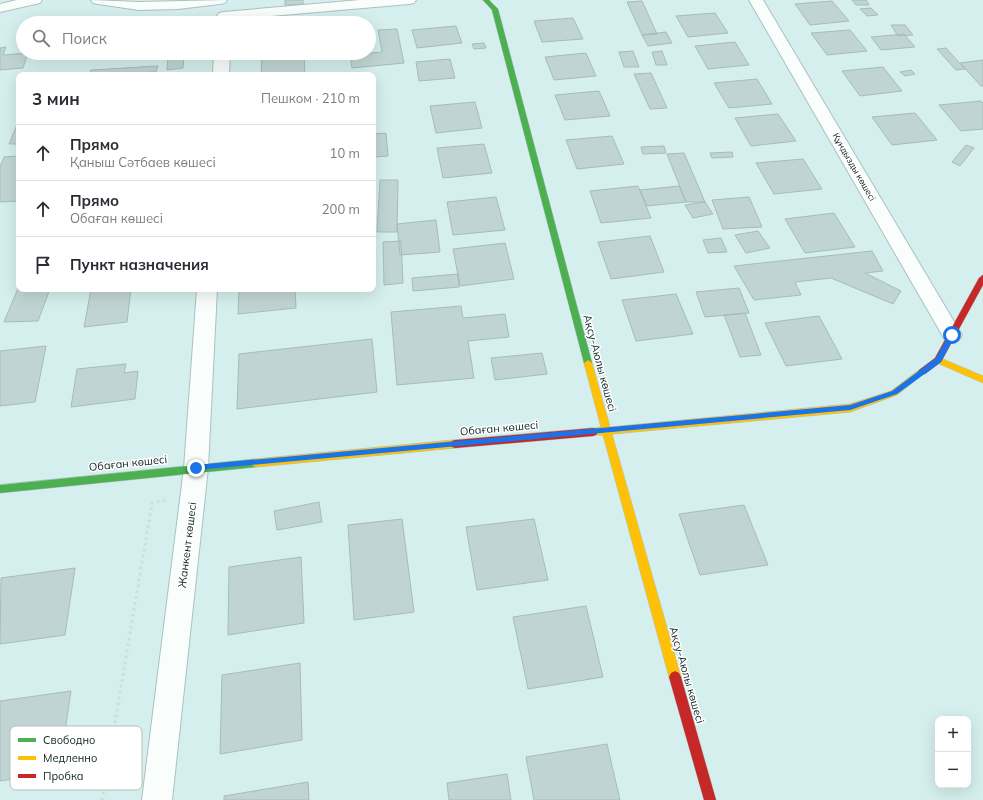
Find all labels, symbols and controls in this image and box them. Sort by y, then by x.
search box [16,16,376,60]
icon: search [30,27,52,49]
text: Поиск [62,29,107,48]
text: 3 мин [32,88,80,109]
text: Пешком · 210 m [261,90,360,106]
street label: Құндызды көшесі [830,131,878,203]
text: Прямо [70,135,119,154]
icon: ahead [32,142,54,164]
text: 10 m [330,145,360,161]
text: Қаныш Сәтбаев көшесі [70,154,216,170]
text: Прямо [70,191,119,210]
icon: ahead [32,198,54,220]
text: 200 m [322,201,360,217]
text: Обаған көшесі [70,210,163,226]
icon: arrive [32,254,54,276]
text: Пункт назначения [70,255,209,274]
street label: Ақсу-Аюлы көшесі [580,313,620,413]
route start [943,326,961,344]
street label: Обаған көшесі [459,418,539,438]
street label: Обаған көшесі [88,452,168,474]
route end [187,459,205,477]
street label: Жанкент көшесі [175,501,199,589]
street label: Ақсу-Аюлы көшесі [666,625,708,725]
map controls [935,716,971,788]
button: + [935,716,971,752]
legend [10,726,142,790]
text: Свободно [43,733,96,747]
text: Медленно [43,751,97,765]
button: − [935,752,971,788]
text: Пробка [43,769,84,783]

